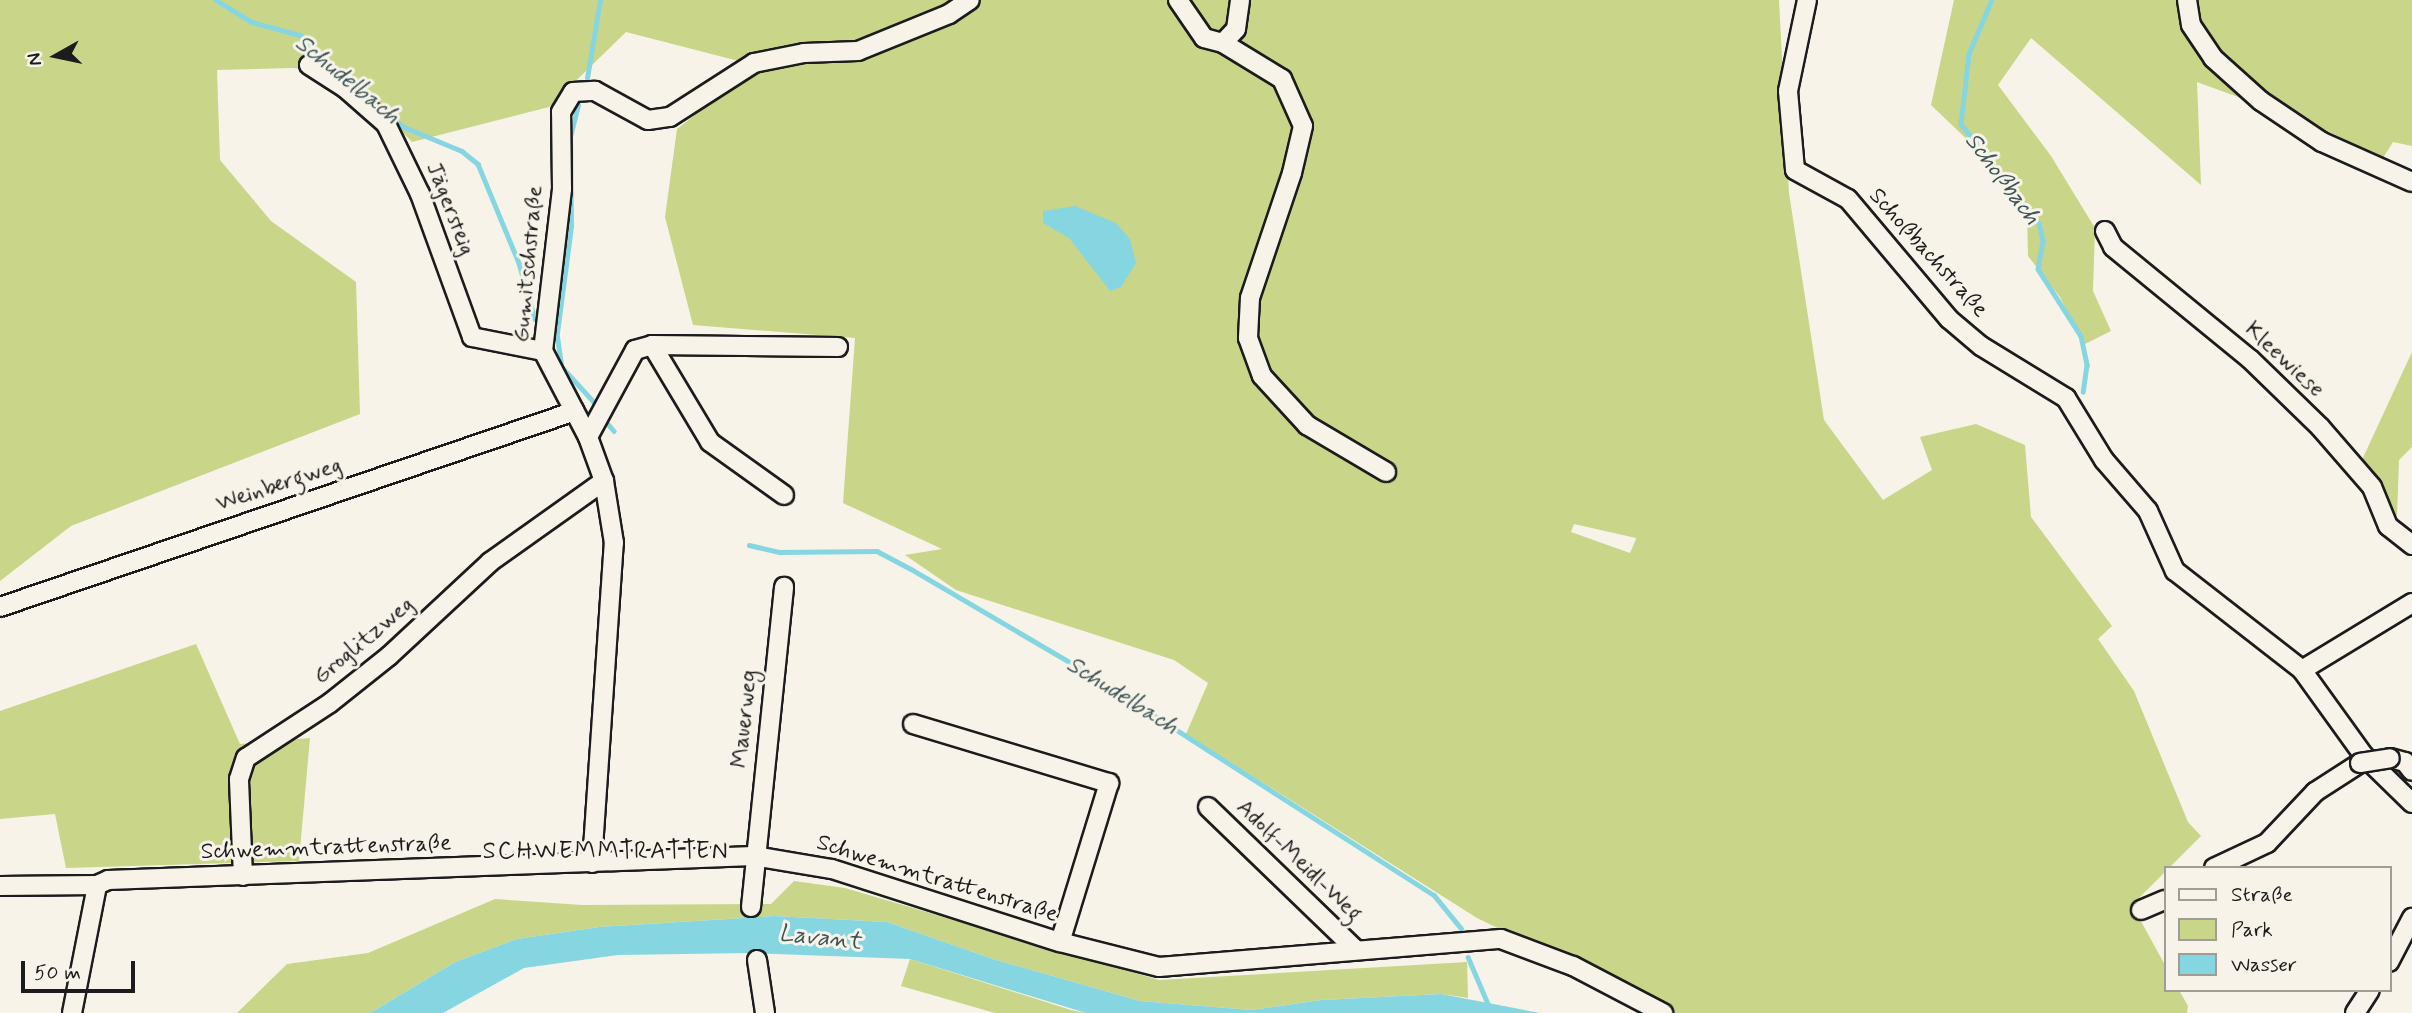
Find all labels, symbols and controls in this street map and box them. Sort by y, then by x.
north arrow [21,21,91,91]
water label: Schudelbach [289,29,405,131]
text: N [21,51,48,68]
water label: Schoßbach [1958,127,2046,231]
street label: Jägersteig [420,158,480,260]
street label: Schoßbachstraße [1863,183,1993,323]
street label: Gumitschstraße [508,184,550,344]
street label: Kleewiese [2238,316,2330,404]
street label: Weinbergweg [213,452,345,518]
street label: Groglitzweg [308,591,420,691]
water label: Schudelbach [1061,650,1183,742]
street label: Mauerweg [726,668,764,770]
street label: Adolf-Meidl-Weg [1230,794,1368,928]
street label: Schwemmtrattenstraße [813,829,1061,929]
street label: Schwemmtrattenstraße [200,830,452,866]
district label: SCHWEMMTRATTEN [481,838,731,866]
legend [2164,866,2391,992]
text: Straße [2231,881,2293,909]
text: Park [2231,916,2273,944]
water label: Lavant [777,919,863,957]
scale bar [24,946,138,990]
text: Wasser [2231,951,2297,979]
text: 50 m [34,959,81,987]

